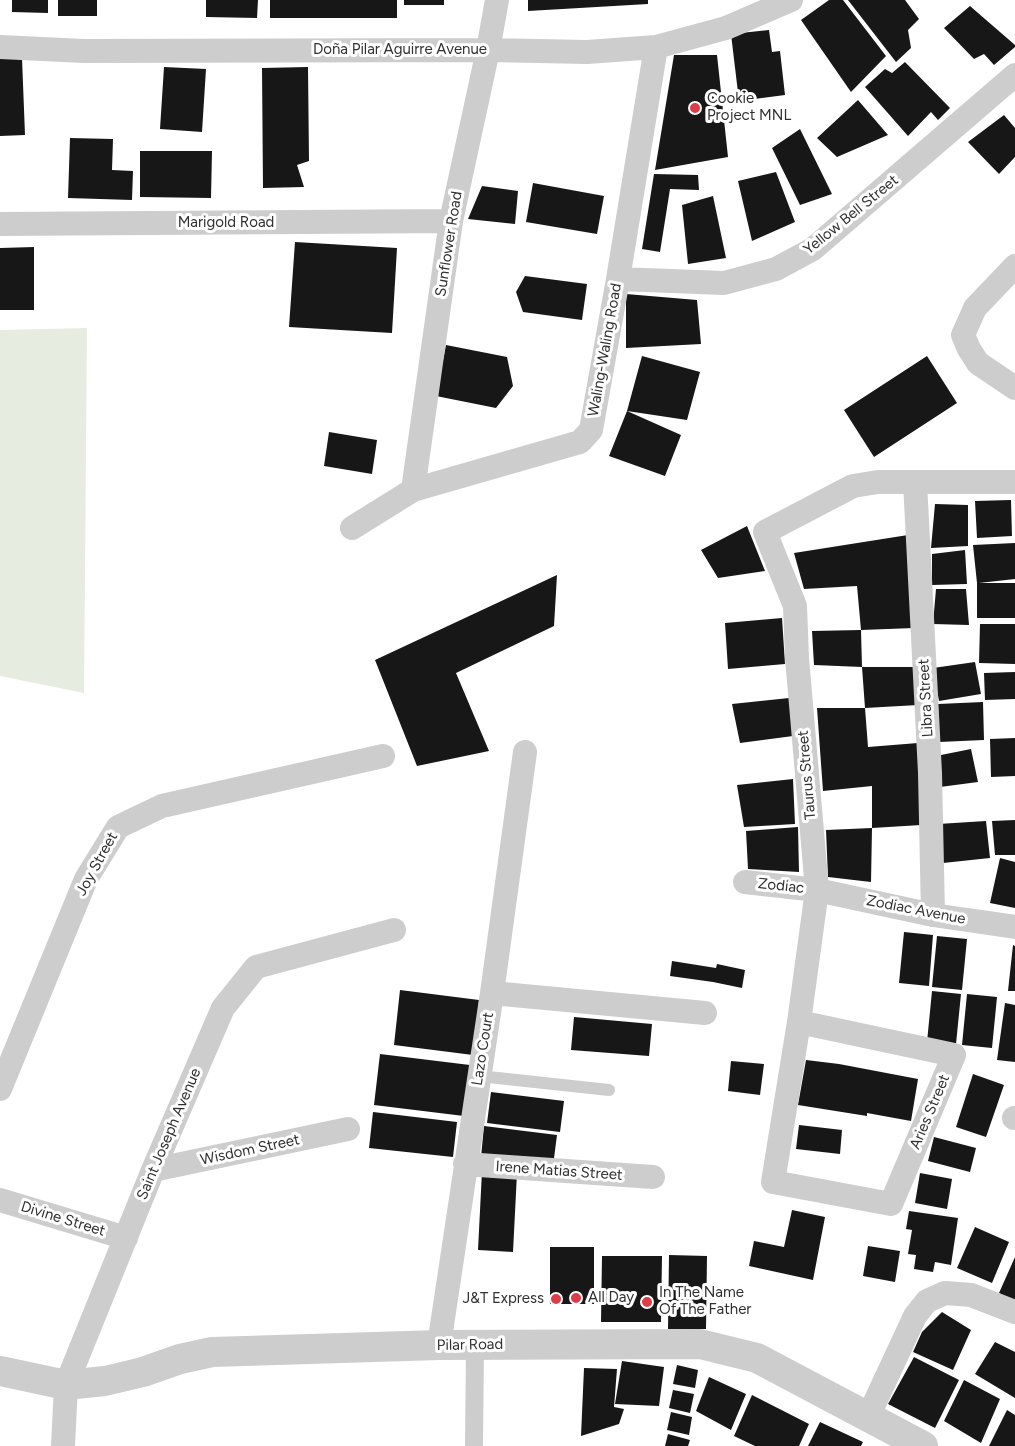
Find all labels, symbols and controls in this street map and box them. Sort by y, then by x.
street label: Doña Pilar Aguirre Avenue [313,41,487,59]
place label: Cookie Project MNL [707,90,791,125]
marker: Cookie Project MNL [688,101,702,115]
street label: Yellow Bell Street [800,171,902,259]
street label: Sunflower Road [432,190,466,298]
street label: Marigold Road [178,214,274,232]
street label: Waling-Waling Road [584,282,626,418]
street label: Libra Street [915,658,937,738]
street label: Taurus Street [794,730,820,820]
street label: Joy Street [72,829,122,899]
street label: Zodiac [757,875,805,897]
street label: Zodiac Avenue [865,892,967,928]
street label: Lazo Court [468,1011,498,1087]
street label: Saint Joseph Avenue [133,1065,205,1203]
street label: Aries Street [906,1072,954,1152]
street label: Wisdom Street [199,1131,301,1169]
street label: Irene Matias Street [495,1158,623,1184]
street label: Divine Street [19,1198,107,1240]
place label: In The Name Of The Father [659,1284,751,1319]
place label: All Day [588,1289,634,1307]
place label: J&T Express [463,1290,544,1308]
marker: All Day [569,1291,583,1305]
marker: J&T Express [549,1292,563,1306]
marker: In The Name Of The Father [640,1295,654,1309]
street label: Pilar Road [437,1335,503,1355]

